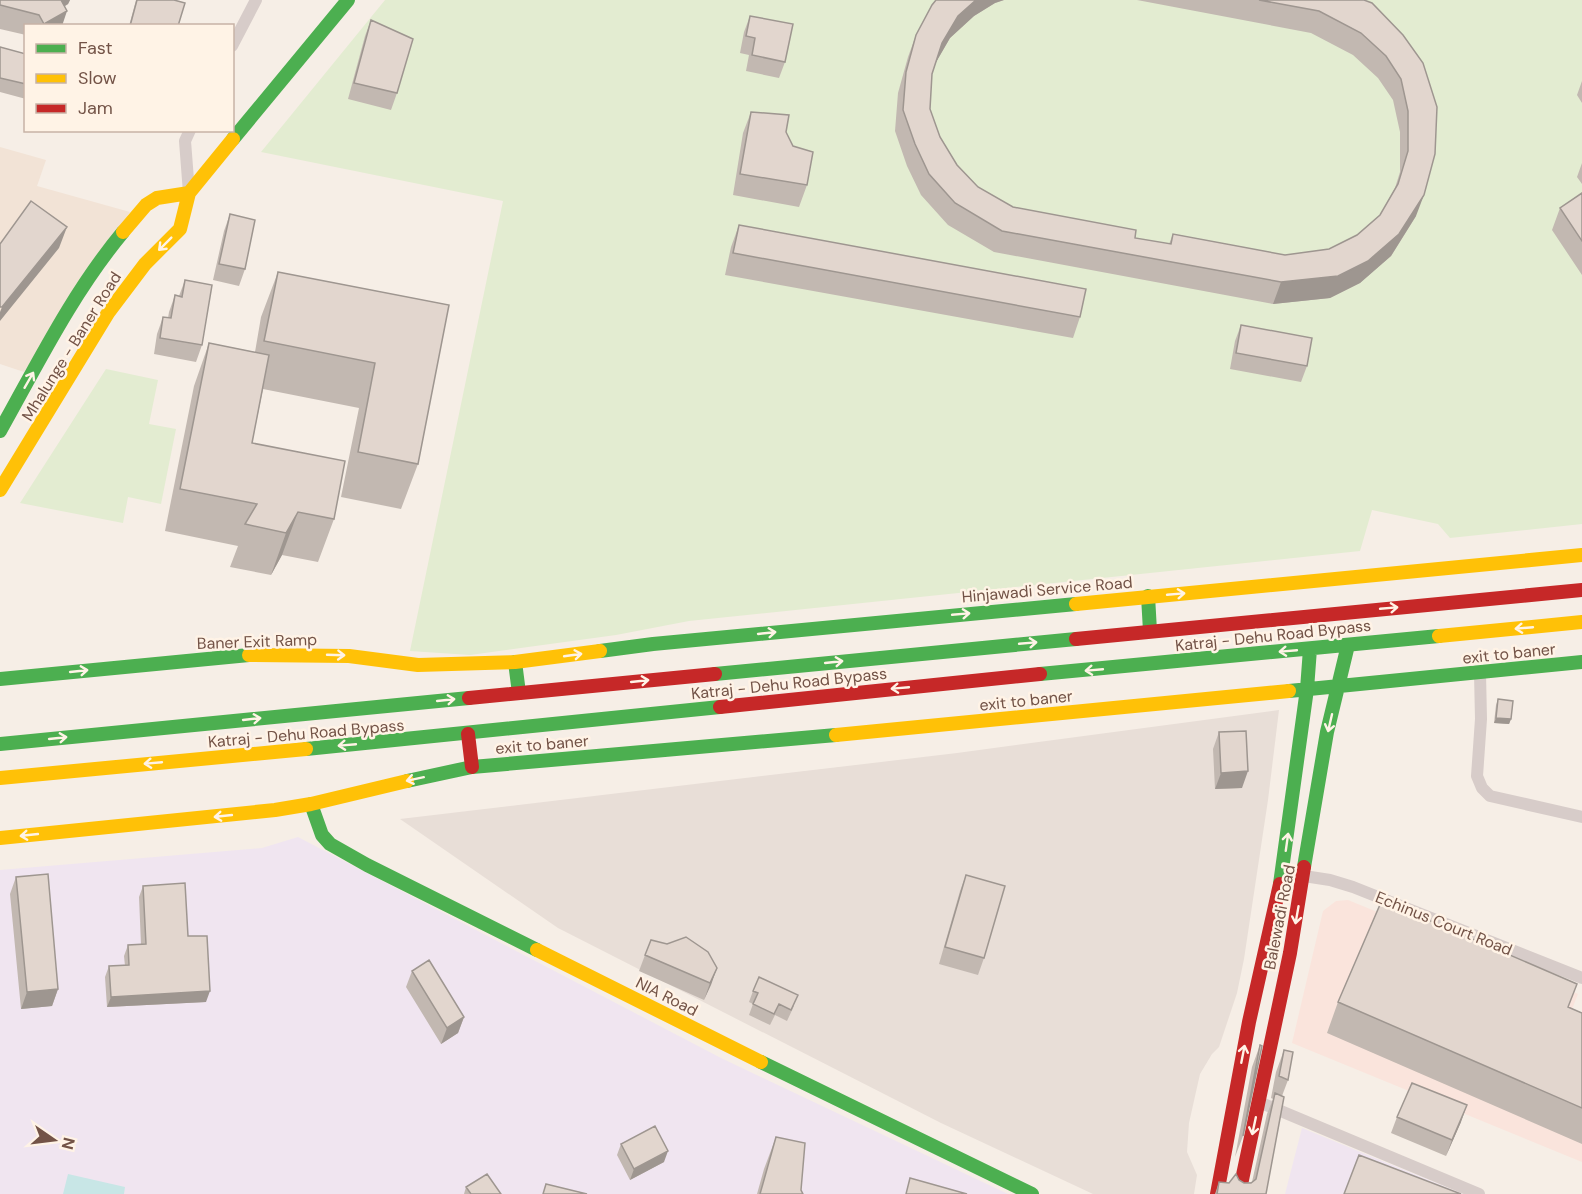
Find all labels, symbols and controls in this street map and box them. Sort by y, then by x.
legend [24,24,234,132]
text: Fast [78,36,113,60]
text: Slow [78,66,117,90]
text: Jam [78,96,113,120]
one-way arrow [157,237,172,252]
street label: Mhalunge - Baner Road [17,268,126,425]
one-way arrow [23,372,35,389]
street label: Hinjawadi Service Road [961,572,1133,607]
one-way arrow [1166,588,1186,599]
one-way arrow [1379,602,1398,613]
one-way arrow [951,608,971,619]
street label: Katraj - Dehu Road Bypass [1174,615,1372,656]
one-way arrow [1514,623,1534,634]
one-way arrow [757,627,777,638]
street label: Baner Exit Ramp [196,629,318,654]
one-way arrow [1017,637,1037,648]
street label: exit to baner [1461,638,1557,669]
one-way arrow [1278,646,1298,657]
one-way arrow [563,649,583,660]
one-way arrow [326,650,346,661]
one-way arrow [823,656,843,667]
street label: Katraj - Dehu Road Bypass [690,663,888,704]
one-way arrow [69,665,89,676]
one-way arrow [1084,665,1104,676]
one-way arrow [629,675,649,686]
one-way arrow [890,683,910,694]
street label: exit to baner [978,685,1074,716]
one-way arrow [436,694,456,705]
one-way arrow [242,713,262,724]
one-way arrow [1323,713,1335,732]
street label: Katraj - Dehu Road Bypass [207,714,405,753]
street label: exit to baner [494,730,590,759]
one-way arrow [48,732,68,743]
one-way arrow [338,740,358,751]
one-way arrow [144,758,164,769]
one-way arrow [405,774,425,785]
one-way arrow [214,811,234,822]
one-way arrow [20,830,40,841]
one-way arrow [1281,833,1292,853]
street label: Balewadi Road [1259,863,1300,971]
street label: Echinus Court Road [1372,886,1515,960]
one-way arrow [1291,904,1302,924]
street label: NIA Road [632,972,701,1021]
one-way arrow [1238,1045,1249,1064]
north arrow [24,1110,84,1170]
one-way arrow [1248,1116,1259,1136]
text: N [56,1135,80,1152]

